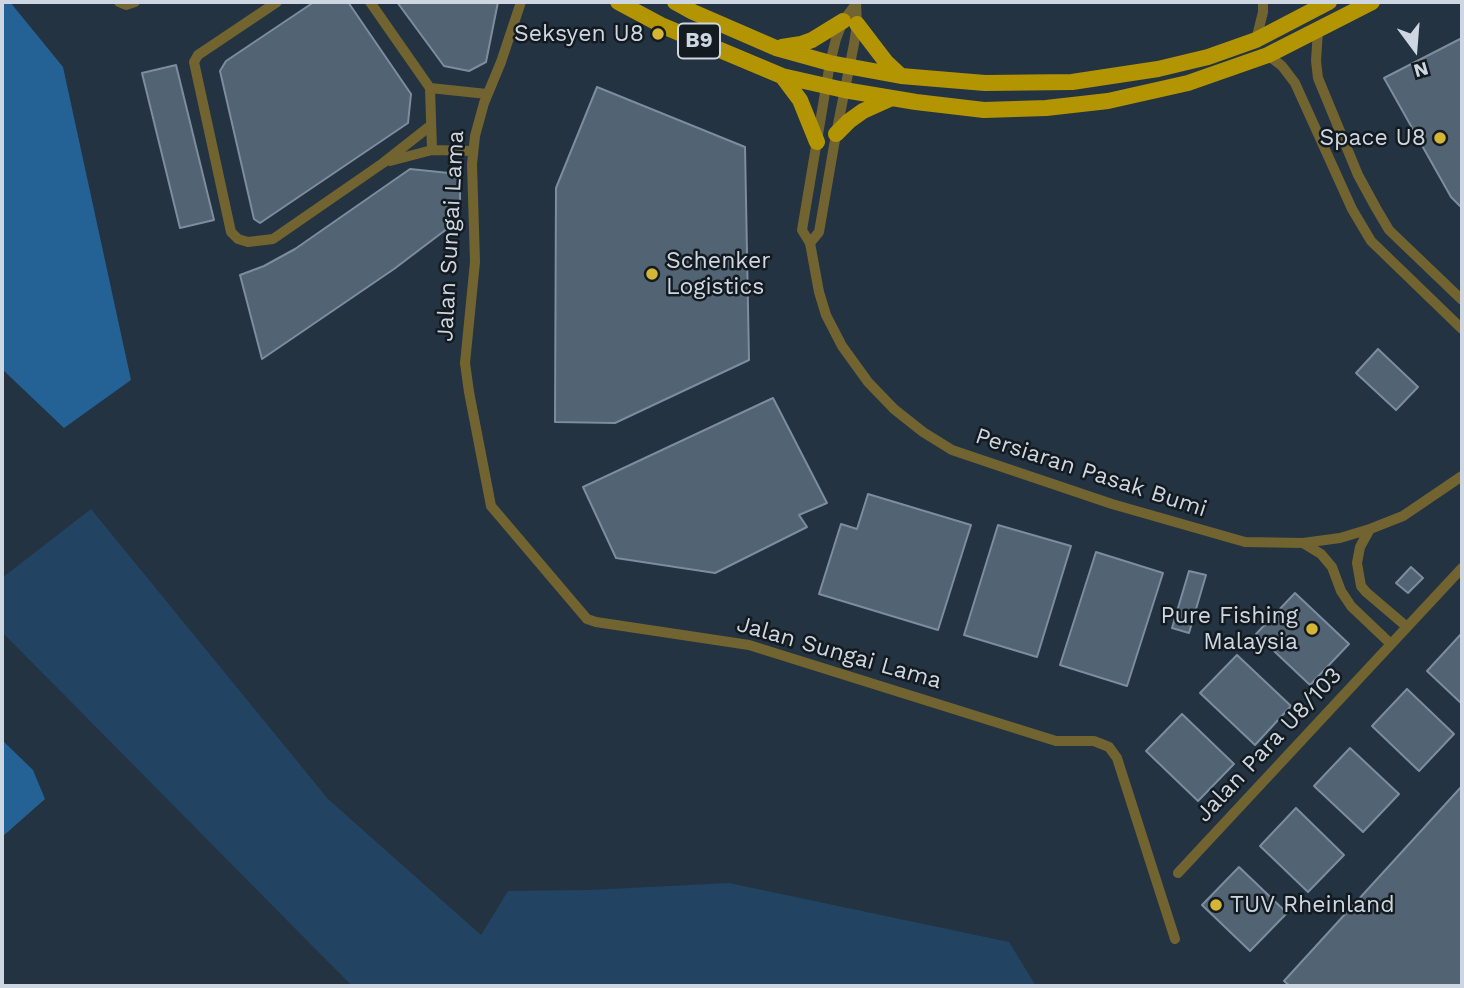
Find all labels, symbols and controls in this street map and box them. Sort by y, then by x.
north arrow [1380,14,1450,84]
place label: Seksyen U8 [514,20,644,48]
road number: B9 [678,23,720,58]
marker: Seksyen U8 [650,26,666,42]
text: N [1411,57,1431,83]
place label: Space U8 [1319,124,1426,152]
street label: Jalan Sungai Lama [432,130,470,342]
marker: Space U8 [1432,130,1448,146]
place label: Schenker Logistics [666,247,771,301]
marker: Schenker Logistics [644,266,660,282]
street label: Persiaran Pasak Bumi [972,423,1210,523]
place label: Pure Fishing Malaysia [1161,602,1298,656]
street label: Jalan Sungai Lama [733,611,945,695]
marker: Pure Fishing Malaysia [1304,621,1320,637]
street label: Jalan Para U8/103 [1190,662,1348,828]
place label: TUV Rheinland [1230,891,1395,919]
marker: TUV Rheinland [1208,897,1224,913]

